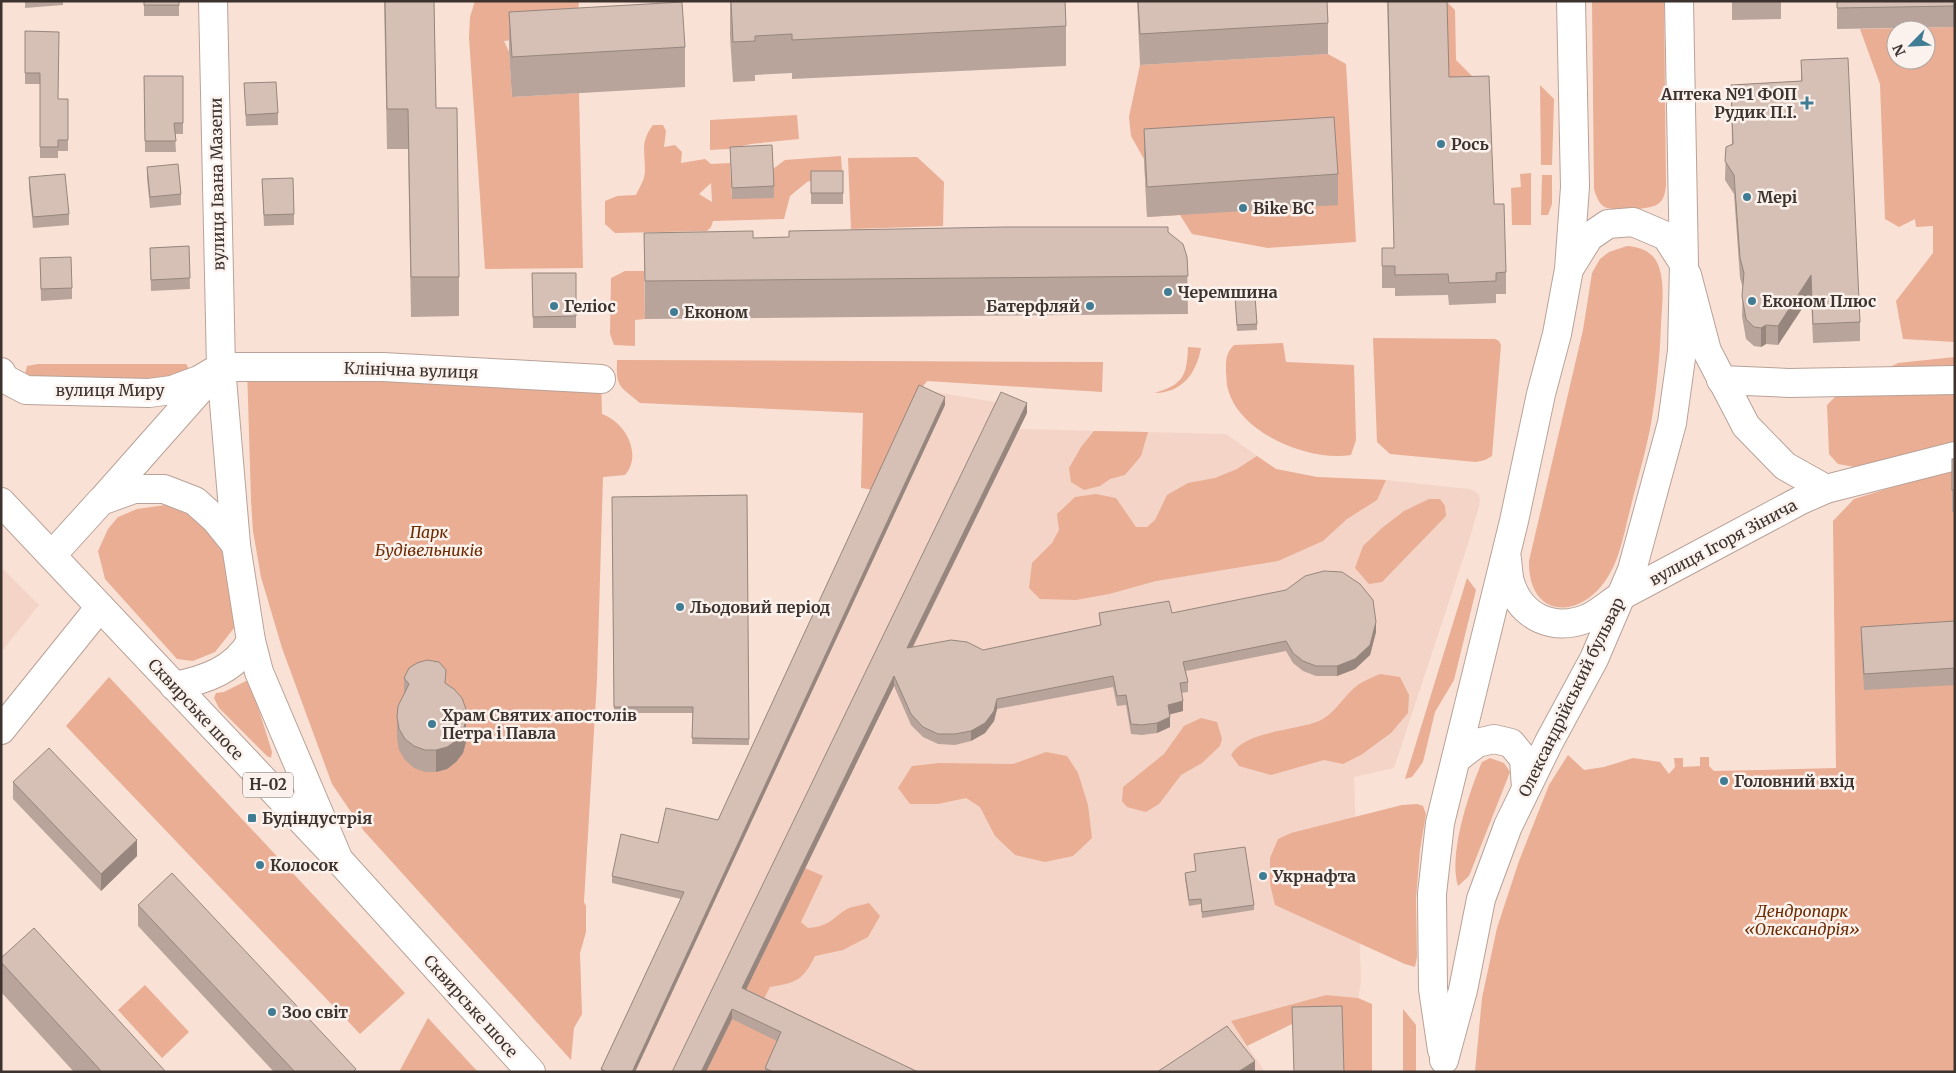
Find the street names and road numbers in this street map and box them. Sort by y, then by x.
street label: вулиця Івана Мазепи [205,97,229,271]
street label: Клінічна вулиця [343,358,479,382]
street label: вулиця Миру [56,380,165,400]
street label: вулиця Ігоря Зінича [1646,494,1801,589]
street label: Олександрійський бульвар [1514,594,1628,800]
street label: Сквирське шосе [144,654,248,764]
road number: Н-02 [243,772,293,798]
street label: Сквирське шосе [420,951,522,1061]

